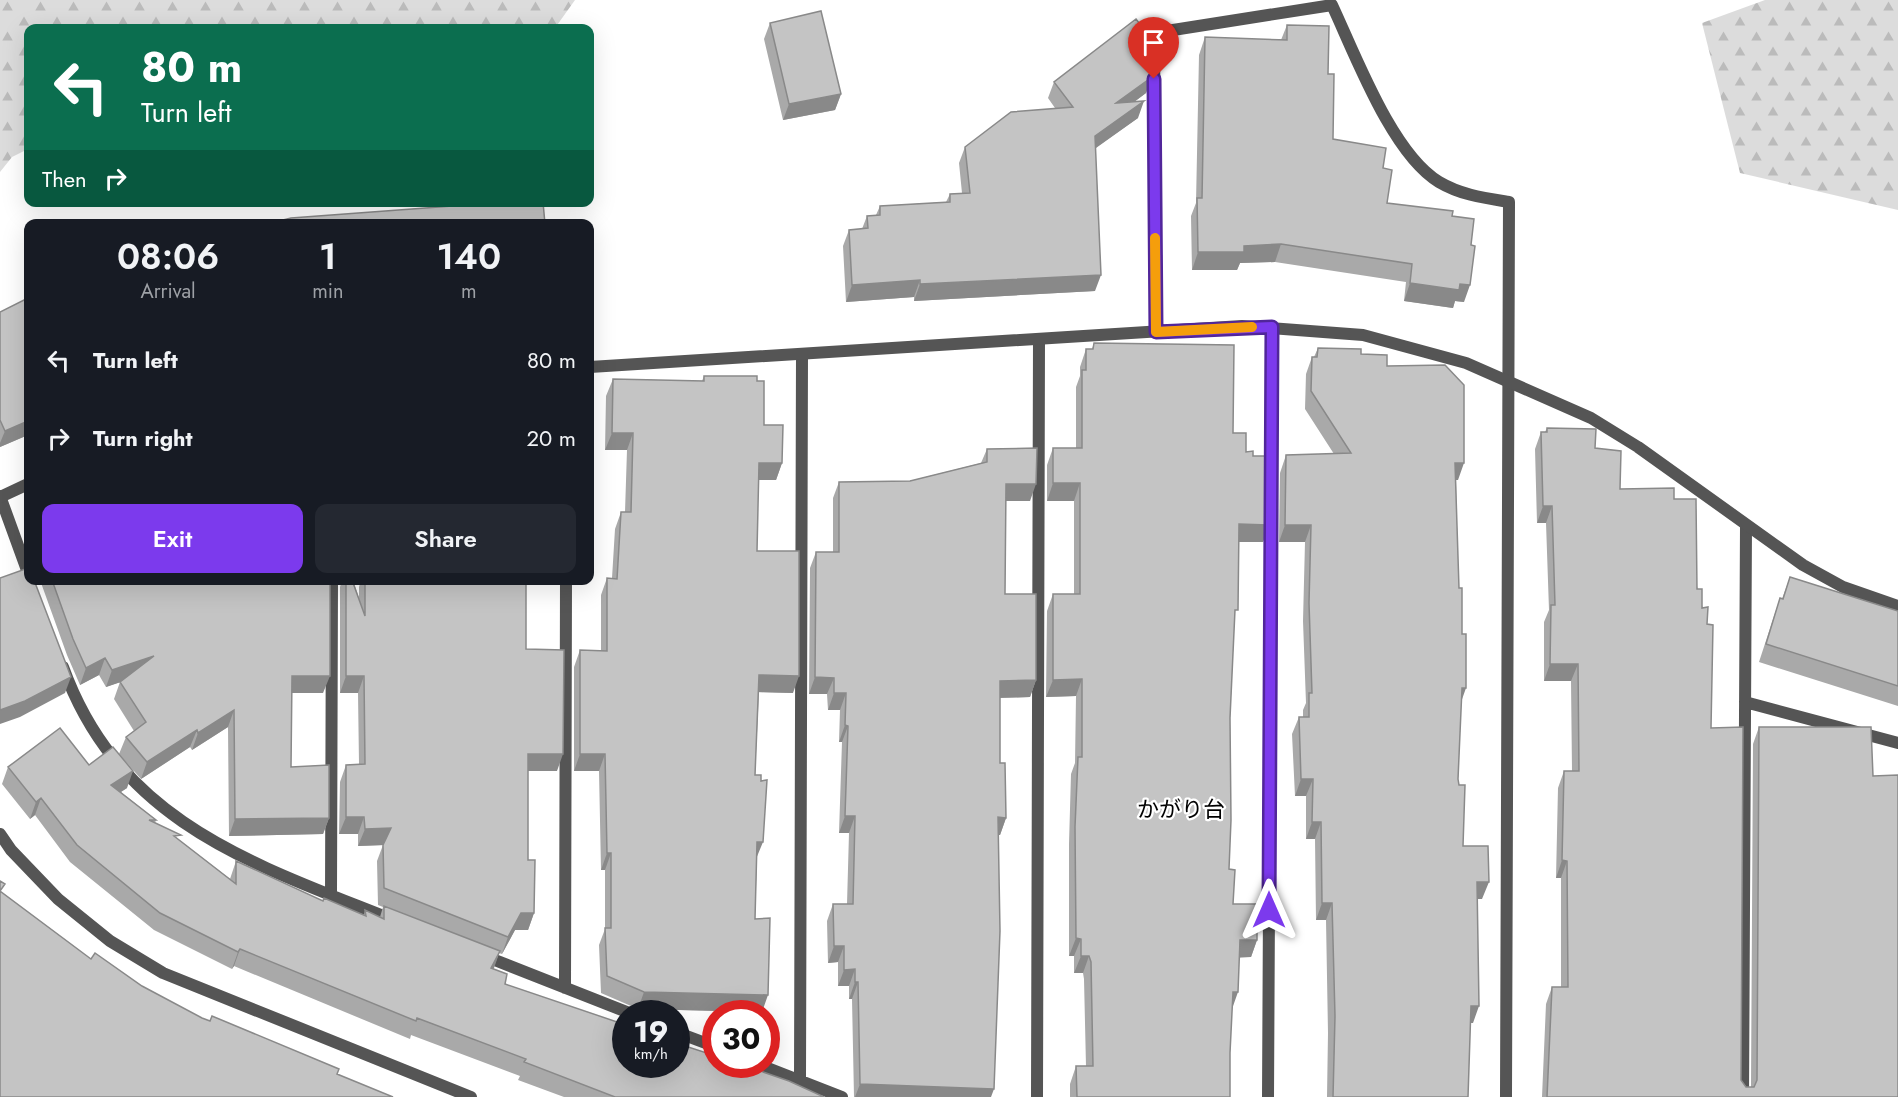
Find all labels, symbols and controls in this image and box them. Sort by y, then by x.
pin [1128,17,1179,79]
icon: arrive [1137,26,1170,59]
text: 80 m [141,37,242,98]
icon: left [42,48,120,126]
text: Turn left [141,93,231,132]
icon: right [99,162,132,195]
text: Then [42,163,87,195]
text: 08:06 [117,230,219,282]
text: 1 [319,230,337,282]
text: 140 [436,230,501,282]
text: Arrival [141,277,196,306]
text: min [312,277,343,306]
text: m [461,277,477,306]
icon: left [42,344,75,377]
text: Turn left [93,344,178,376]
text: 80 m [527,344,576,376]
icon: right [42,422,75,455]
text: Turn right [93,422,193,454]
text: 20 m [527,422,576,454]
button: Exit [42,504,303,573]
button: Share [315,504,576,573]
district label: かがり台 [1137,793,1225,825]
position arrow [1237,878,1301,942]
speed limit sign: 30 [702,1000,780,1078]
text: 19 [633,1010,669,1053]
text: km/h [634,1043,668,1065]

